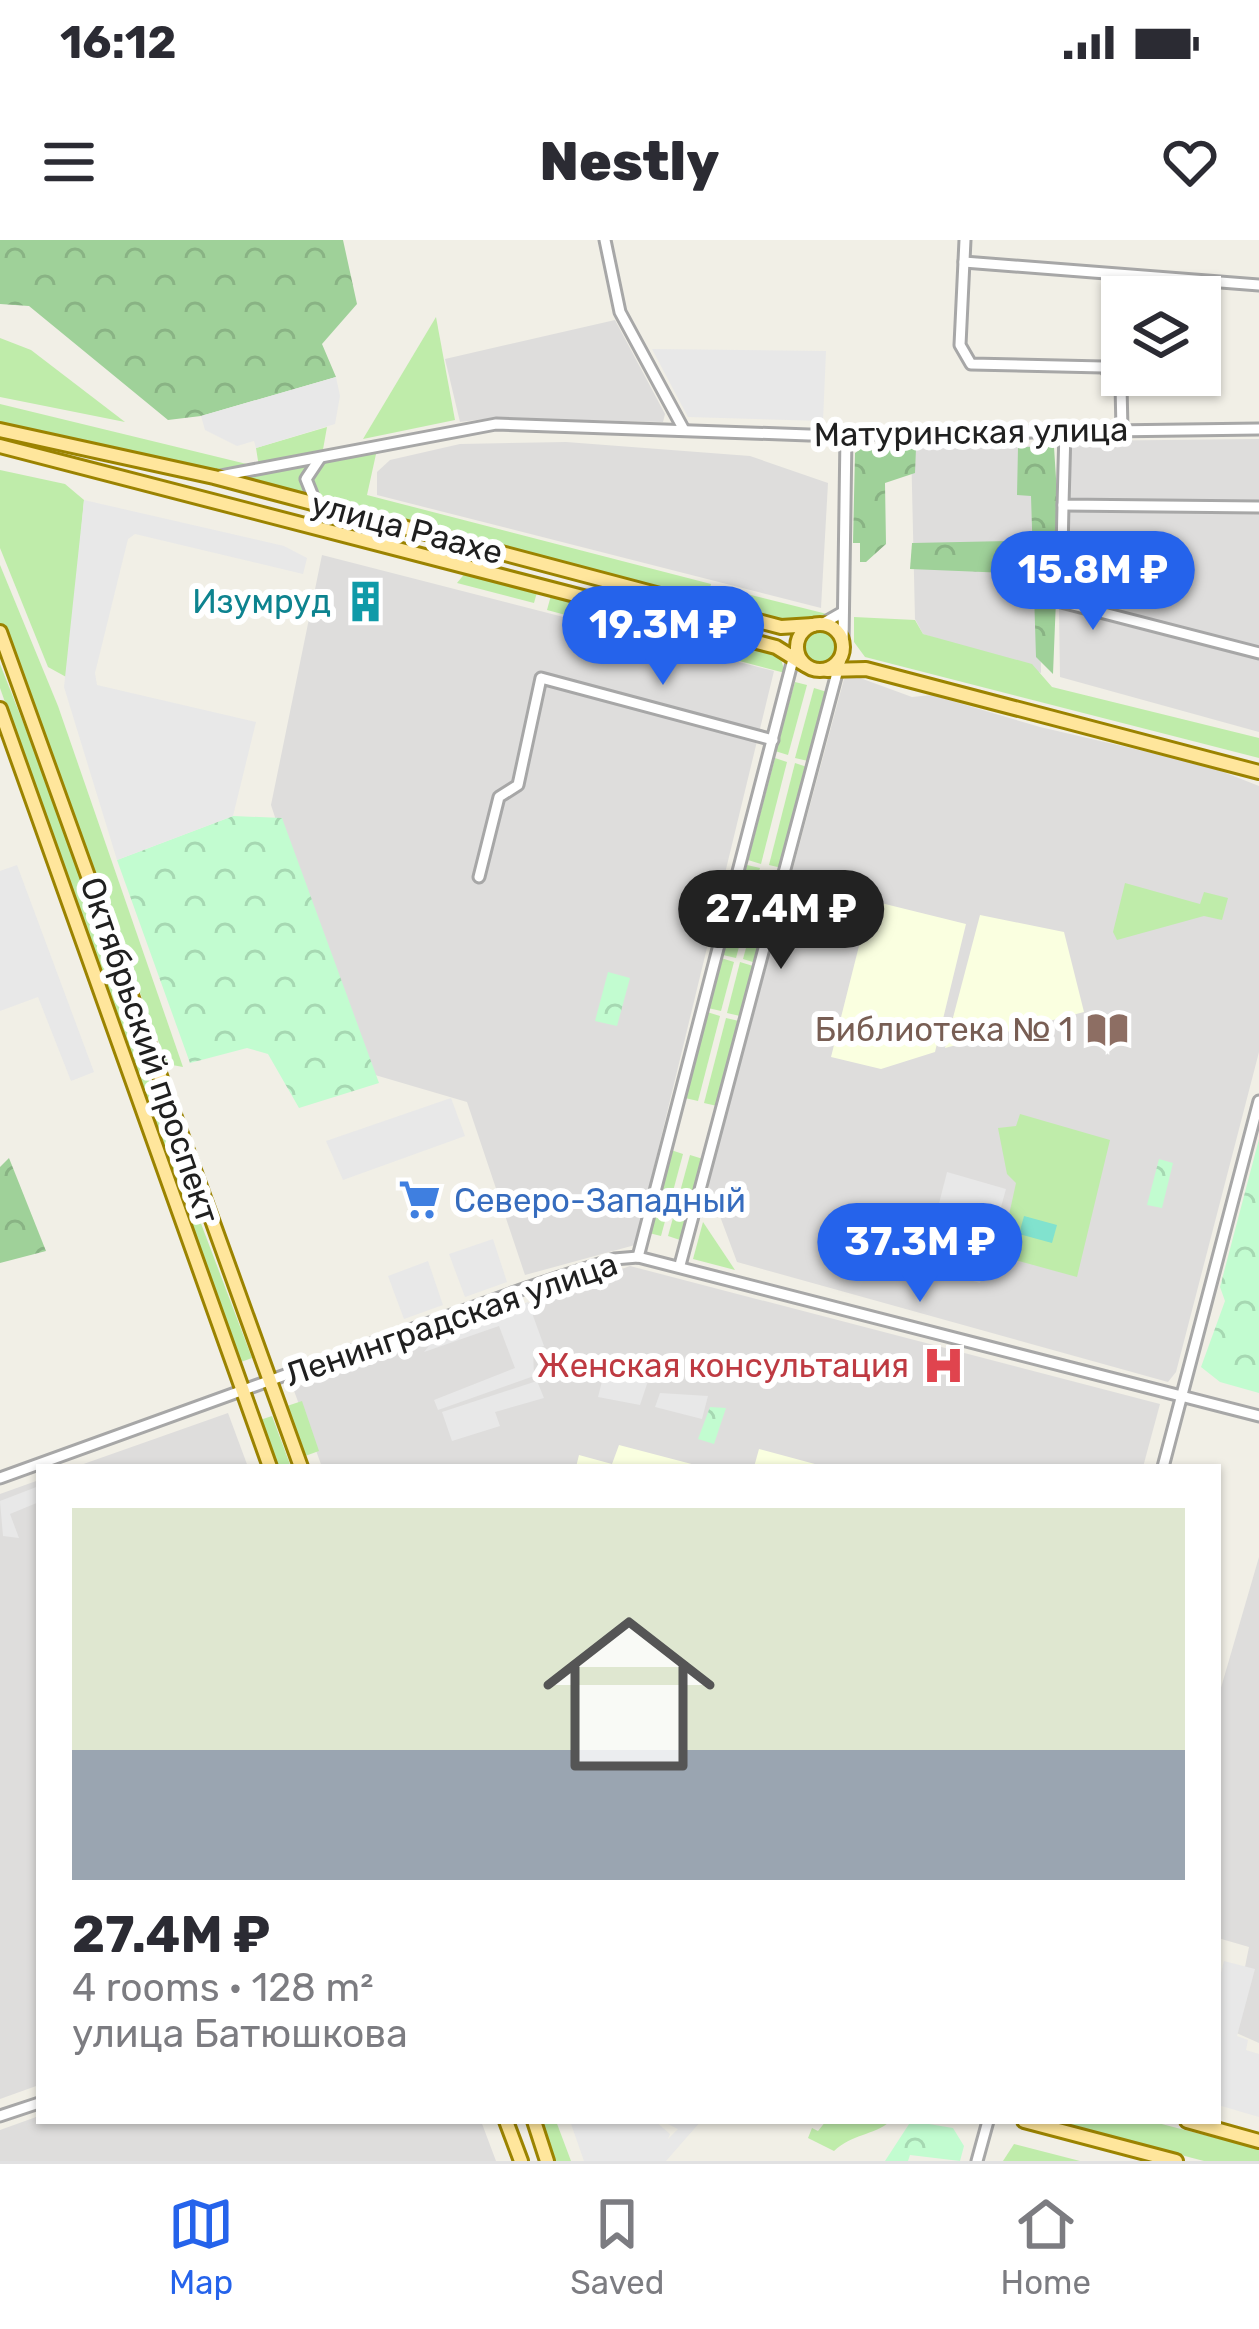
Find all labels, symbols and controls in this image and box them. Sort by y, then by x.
text: 16:12 [60,16,176,69]
icon: menu [36,129,102,195]
icon: heart [1157,129,1223,195]
text: Nestly [540,130,719,194]
map controls [1101,276,1221,396]
button: layers [1101,276,1221,396]
street label: Матуринская улица [813,410,1129,454]
street label: улица Раахе [307,484,507,572]
pin: 15.8M ₽ [982,531,1204,633]
text: 15.8M ₽ [1018,547,1168,593]
building icon: Изумруд [342,578,388,624]
place label: Изумруд [192,582,331,621]
pin: 19.3M ₽ [552,586,774,688]
text: 19.3M ₽ [589,602,737,648]
pin: 27.4M ₽ [670,870,892,972]
street label: Октябрьский проспект [72,872,228,1228]
text: 27.4M ₽ [705,886,857,932]
library icon: Библиотека № 1 [1084,1006,1130,1052]
place label: Библиотека № 1 [815,1010,1073,1049]
supermarket icon: Северо-Западный [397,1177,443,1223]
place label: Северо-Западный [454,1181,746,1220]
pin: 37.3M ₽ [809,1203,1031,1305]
text: 37.3M ₽ [844,1219,996,1265]
street label: Ленинградская улица [280,1244,622,1394]
hospital icon: Женская консультация [920,1342,966,1388]
place label: Женская консультация [537,1346,909,1385]
icon: home [521,1586,737,1802]
text: 27.4M ₽ [72,1904,270,1965]
text: 4 rooms · 128 m² [72,1965,373,2011]
text: улица Батюшкова [72,2011,408,2057]
tab: Map [168,2191,234,2302]
tab: Saved [570,2191,664,2302]
tab: Home [1001,2191,1091,2302]

